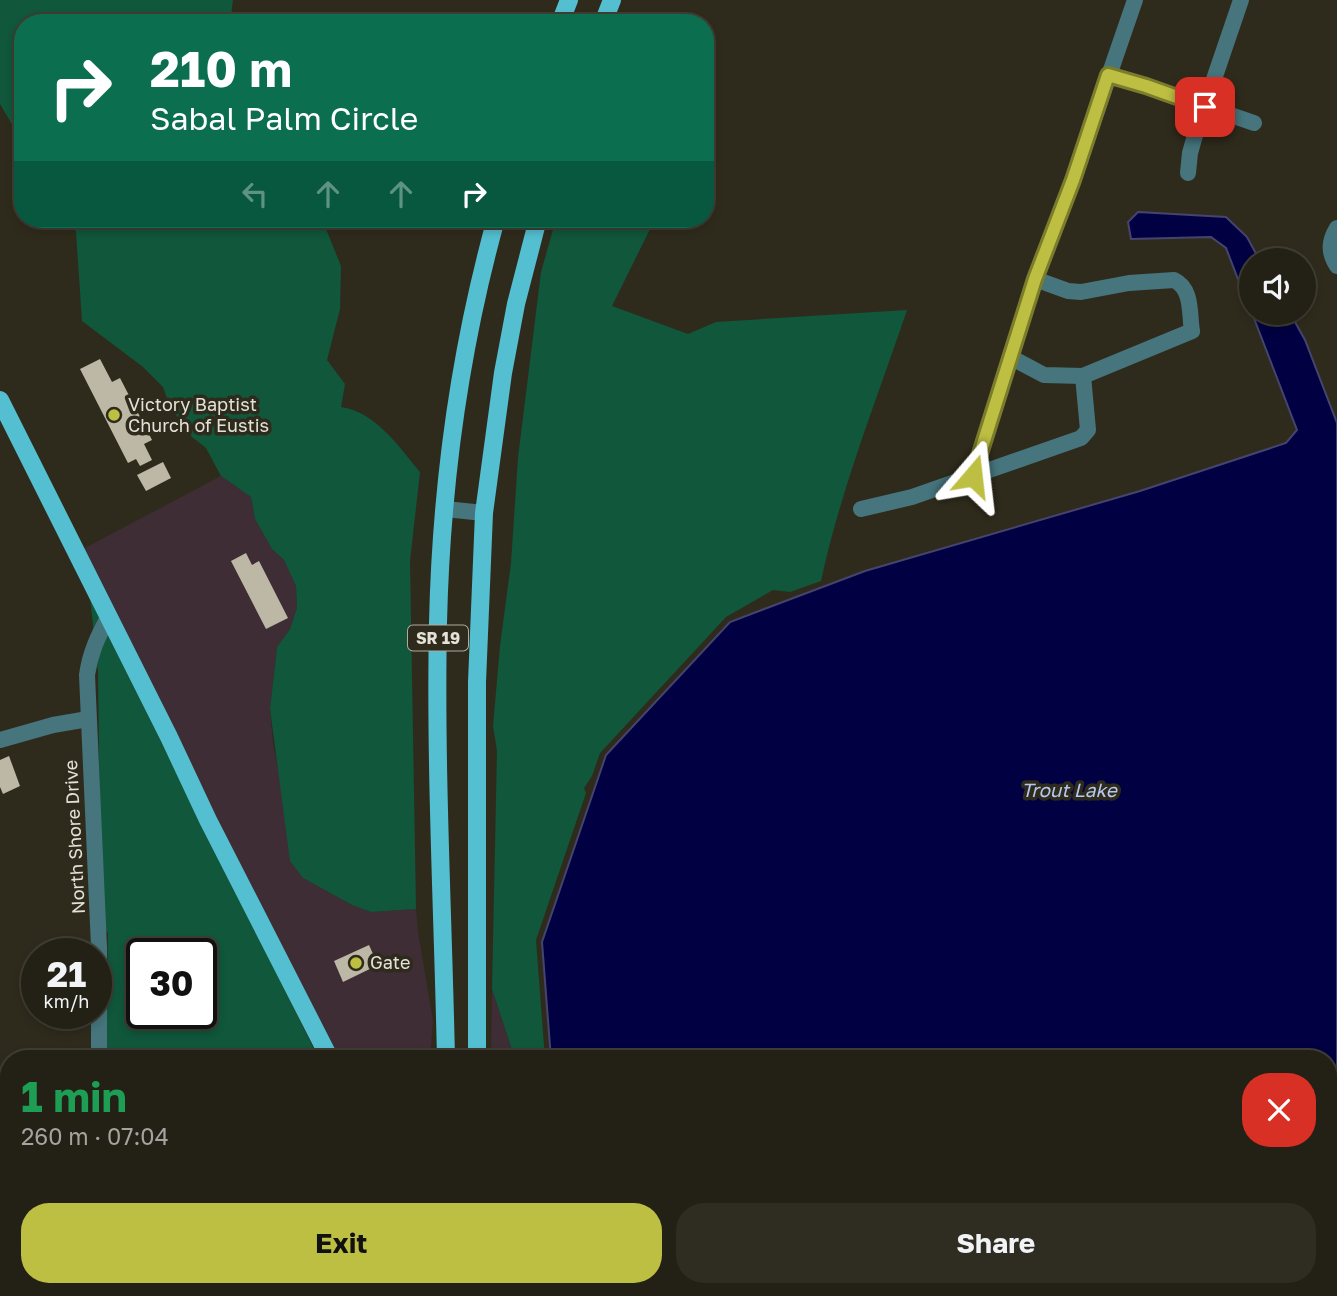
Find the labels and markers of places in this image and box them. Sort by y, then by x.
pin [1175,77,1235,137]
place label: Victory Baptist Church of Eustis [128,393,269,436]
marker: Victory Baptist Church of Eustis [106,407,122,423]
place label: Gate [370,951,410,973]
marker: Gate [348,955,364,971]

